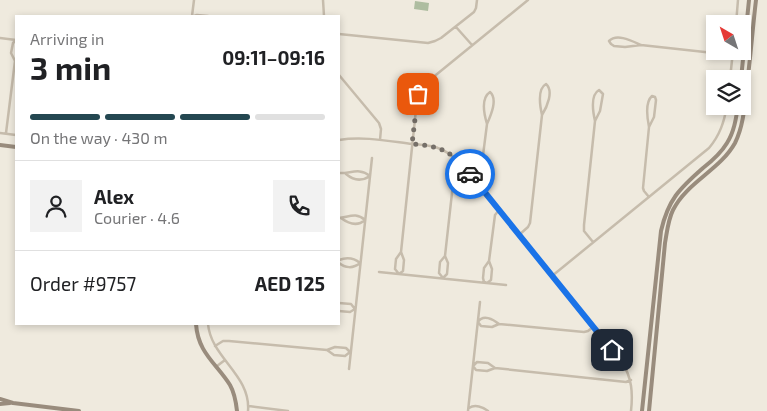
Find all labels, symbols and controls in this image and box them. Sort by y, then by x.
north arrow [706,15,751,60]
map controls [706,15,751,115]
text: Arriving in [30,29,104,48]
text: 09:11–09:16 [222,46,325,69]
text: 3 min [30,48,111,86]
button: layers [706,70,751,115]
pin [397,73,439,115]
icon: bag [404,80,432,108]
text: On the way · 430 m [30,128,167,147]
courier [445,149,495,199]
icon: car [456,160,484,188]
button: person [30,180,82,232]
button: phone [273,180,325,232]
text: Alex [94,185,134,208]
text: Courier · 4.6 [94,208,180,227]
text: Order #9757 [30,272,136,295]
text: AED 125 [255,272,325,295]
pin [591,329,633,371]
icon: home [598,336,626,364]

